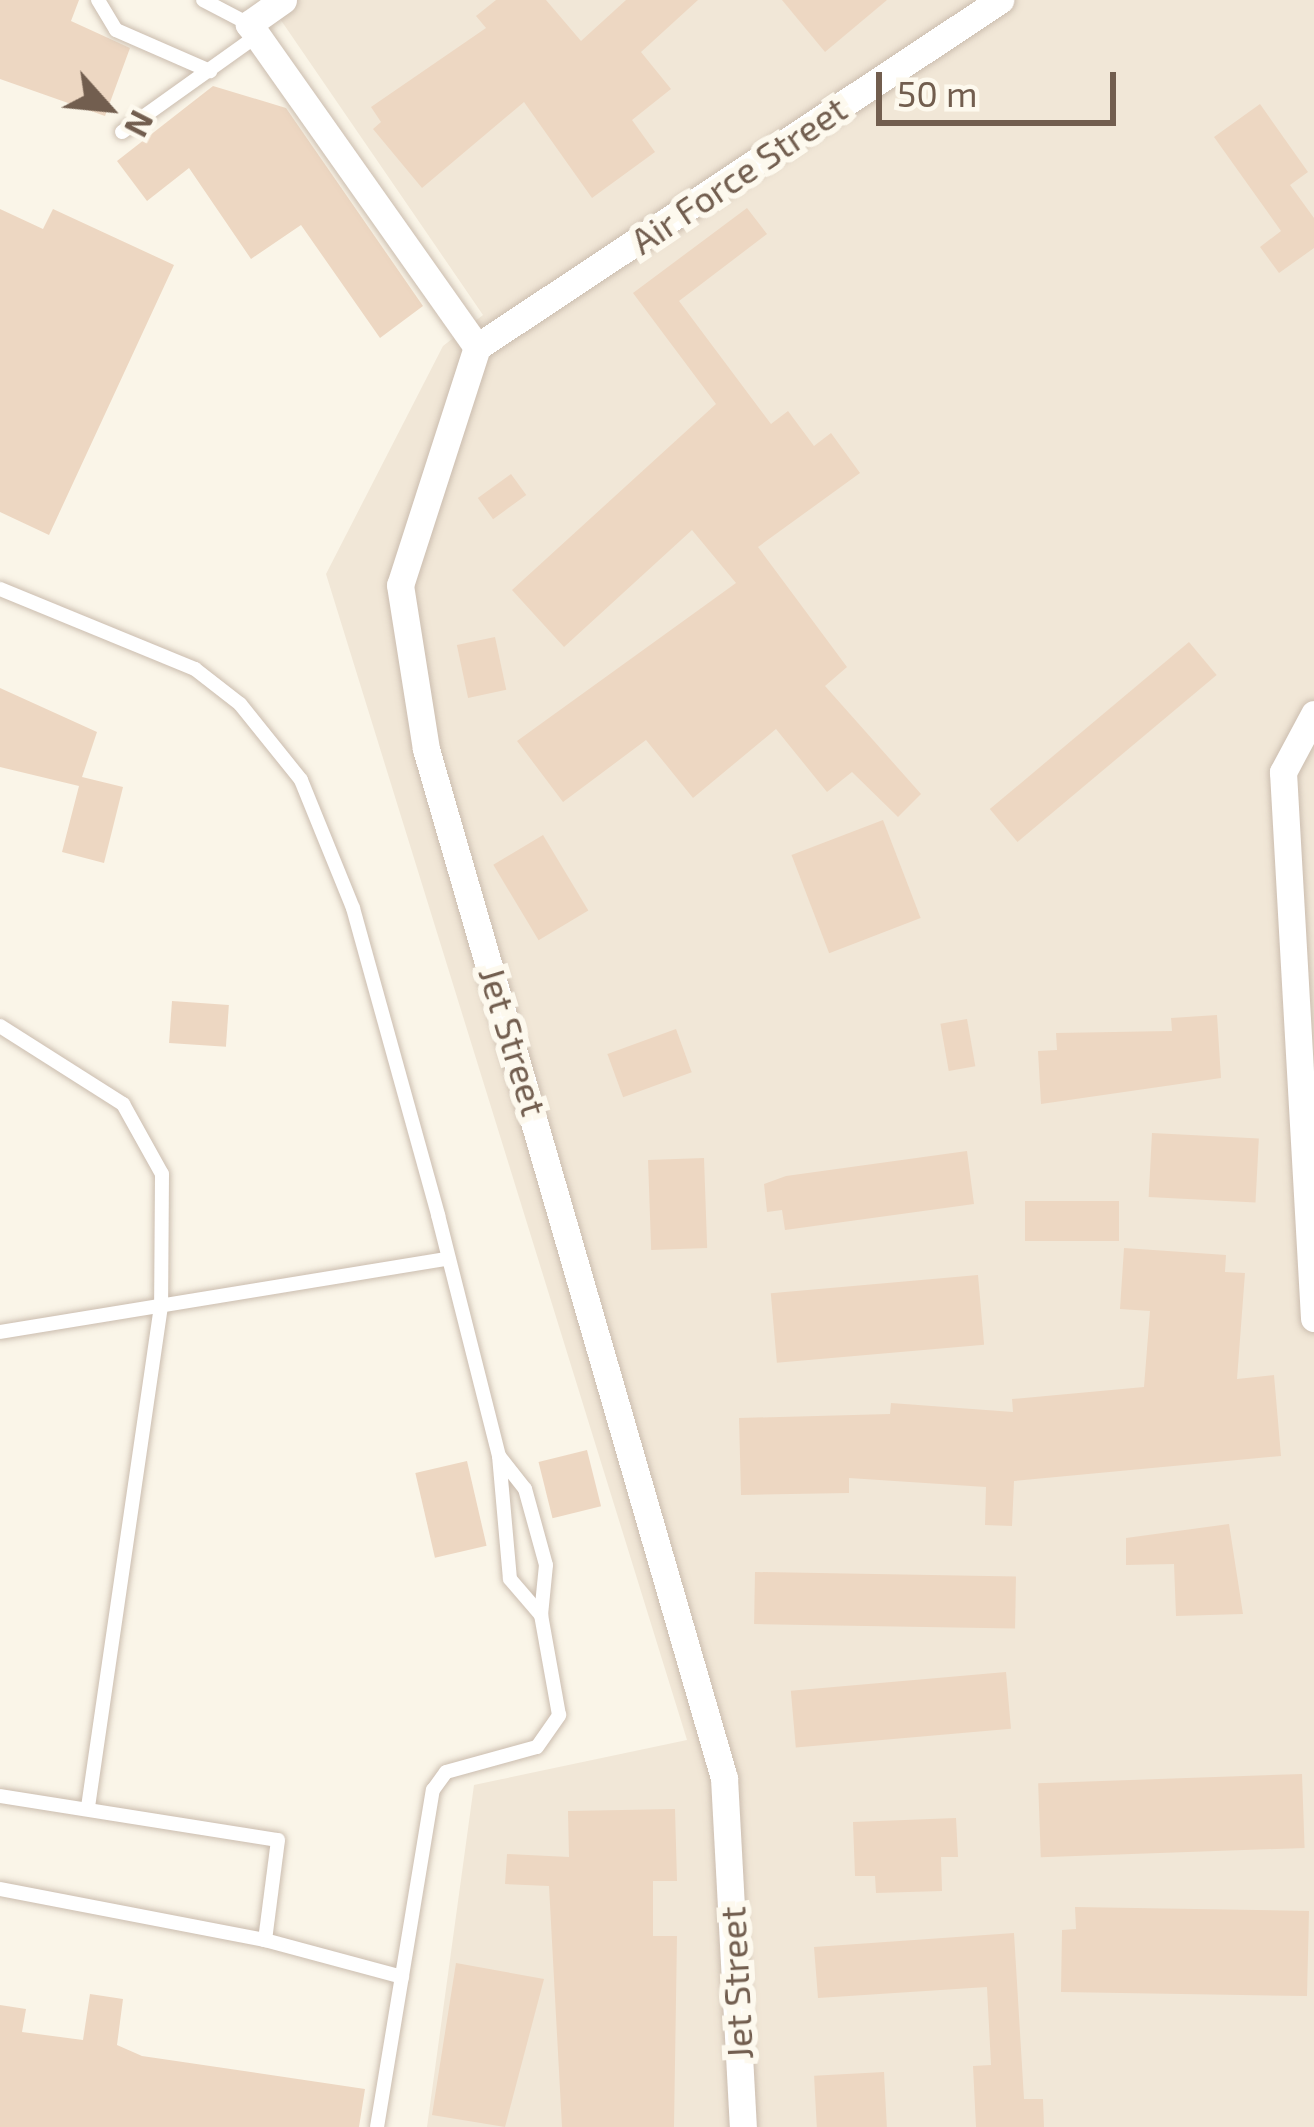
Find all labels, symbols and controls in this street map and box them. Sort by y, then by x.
north arrow [48,48,168,168]
scale bar [882,48,1122,122]
text: 50 m [897,71,978,114]
street label: Air Force Street [622,86,854,262]
text: N [117,105,163,144]
street label: Jet Street [471,961,557,1121]
street label: Jet Street [709,1905,761,2061]

